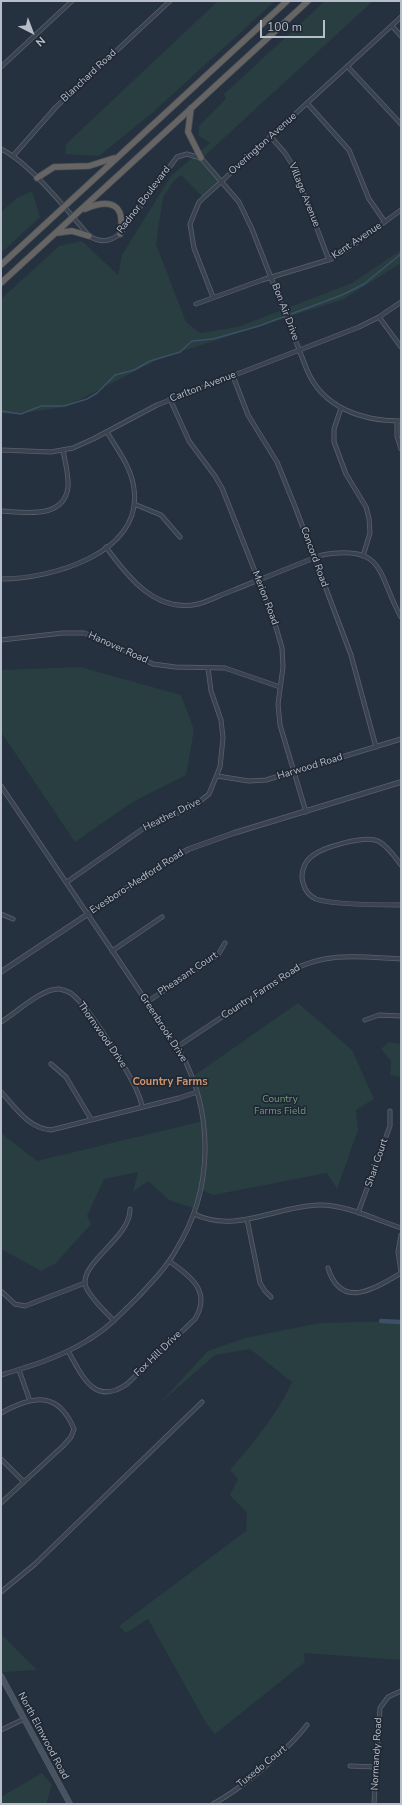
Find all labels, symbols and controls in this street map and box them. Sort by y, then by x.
north arrow [12,12,52,52]
scale bar [262,12,327,38]
text: 100 m [267,19,302,35]
text: N [32,33,48,50]
street label: Blanchard Road [59,47,119,105]
street label: Overington Avenue [227,111,299,177]
street label: Village Avenue [286,161,322,229]
street label: Radnor Boulevard [115,164,173,236]
street label: Kent Avenue [330,220,384,262]
street label: Bon Air Drive [269,282,301,342]
street label: Carlton Avenue [168,369,238,405]
street label: Concord Road [298,525,330,589]
street label: Merion Road [249,569,281,627]
street label: Hanover Road [86,630,150,666]
street label: Harwood Road [276,751,344,783]
street label: Heather Drive [141,796,203,834]
street label: Evesboro-Medford Road [88,847,186,917]
street label: Pheasant Court [156,950,220,998]
street label: Country Farms Road [219,962,303,1022]
street label: Greenbrook Drive [136,992,190,1064]
street label: Thornwood Drive [75,1000,129,1070]
district label: Country Farms [132,1075,208,1089]
park label: Country Farms Field [254,1094,306,1118]
street label: Shari Court [363,1137,391,1189]
street label: Fox Hill Drive [132,1329,184,1379]
street label: North Elmwood Road [15,1690,71,1782]
street label: Normandy Road [369,1717,385,1791]
street label: Tuxedo Court [235,1743,289,1791]

